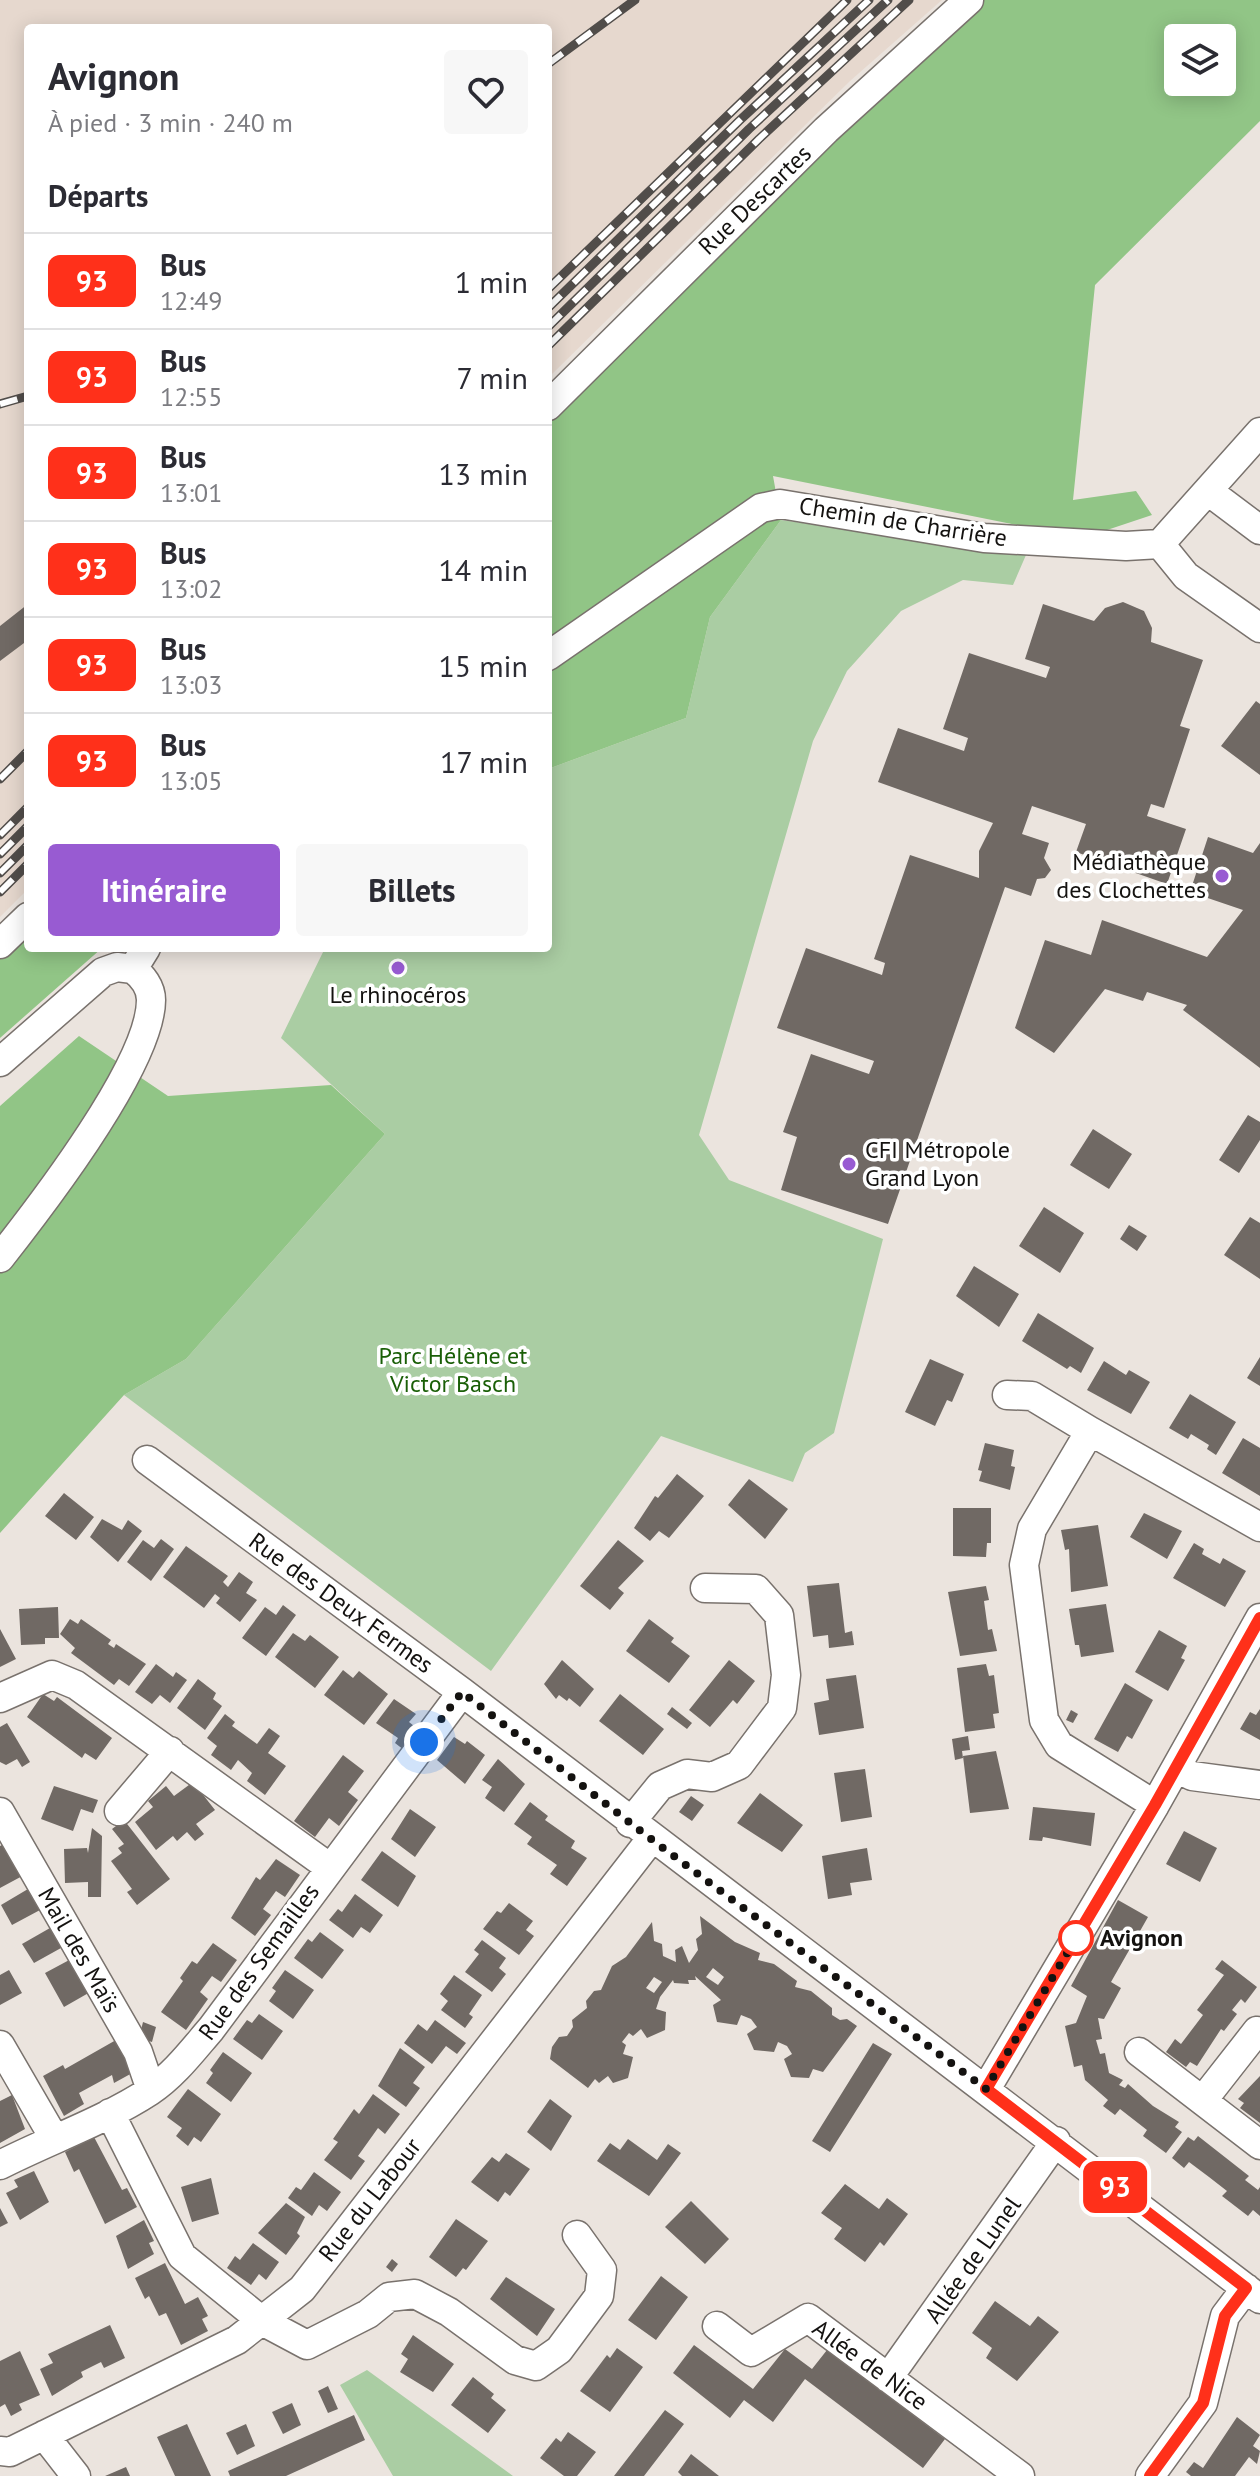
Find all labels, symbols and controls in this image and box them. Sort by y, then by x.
map controls [1164,24,1236,96]
button: layers [1164,24,1236,96]
button: heart [444,50,528,134]
text: Avignon [48,51,179,100]
text: À pied · 3 min · 240 m [48,106,293,139]
street label: Rue Descartes [692,138,818,261]
text: Départs [48,176,148,215]
text: Bus [160,245,207,284]
text: 93 [76,262,108,299]
text: 1 min [455,262,528,301]
text: 12:49 [160,284,222,317]
text: Bus [160,341,207,380]
text: 93 [76,358,108,395]
text: 7 min [456,358,528,397]
text: 12:55 [160,380,222,413]
text: Bus [160,437,207,476]
text: 93 [76,454,108,491]
text: 13 min [438,454,528,493]
text: 13:01 [160,476,222,509]
street label: Chemin de Charrière [797,490,1009,553]
text: Bus [160,533,207,572]
text: 93 [76,550,108,587]
text: 14 min [438,550,528,589]
text: 13:02 [160,572,222,605]
text: Bus [160,629,207,668]
text: 93 [76,646,108,683]
text: 15 min [438,646,528,685]
text: 13:03 [160,668,222,701]
text: Bus [160,725,207,764]
text: 93 [76,742,108,779]
text: 17 min [440,742,528,781]
text: 13:05 [160,764,222,797]
button: Itinéraire [48,844,280,936]
button: Billets [296,844,528,936]
place label: Médiathèque des Clochettes [1056,846,1206,905]
marker: Médiathèque des Clochettes [1213,867,1231,885]
marker: Le rhinocéros [389,959,407,977]
place label: Le rhinocéros [330,979,466,1010]
place label: CFI Métropole Grand Lyon [865,1134,1010,1193]
marker: CFI Métropole Grand Lyon [840,1155,858,1173]
park label: Parc Hélène et Victor Basch [379,1340,527,1399]
street label: Rue des Deux Fermes [243,1525,440,1680]
your location [404,1722,444,1762]
street label: Rue des Semailles [191,1877,326,2046]
street label: Mail des Maïs [31,1881,128,2018]
marker: Avignon [1059,1921,1093,1955]
place label: Avignon [1100,1922,1183,1953]
street label: Rue du Labour [312,2132,428,2268]
line badge: 93 [1079,2161,1151,2213]
text: 93 [1099,2168,1131,2205]
street label: Allée de Lunel [918,2190,1028,2329]
street label: Allée de Nice [807,2312,934,2417]

